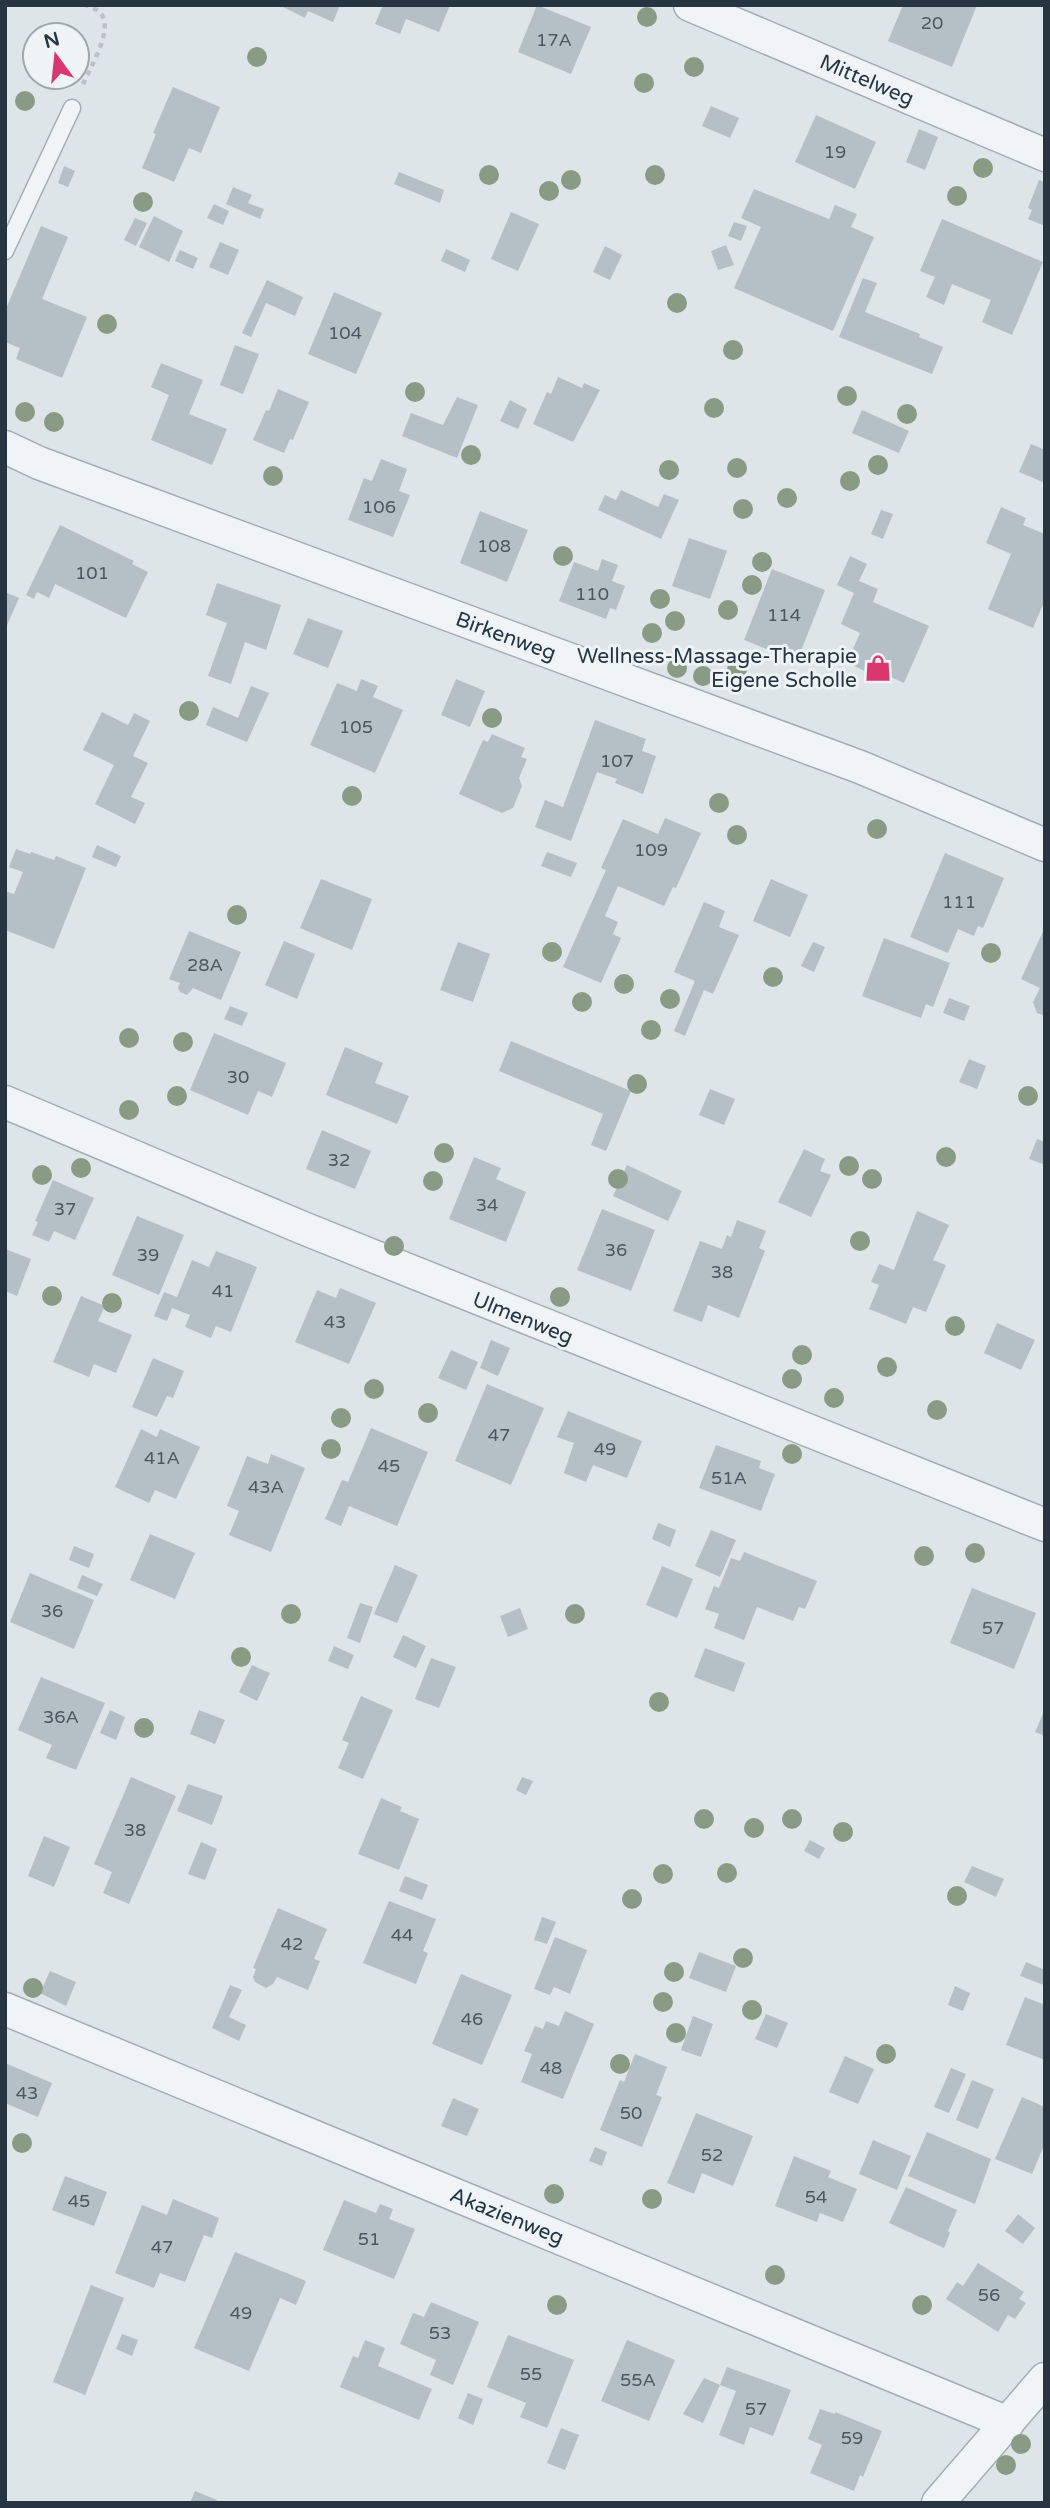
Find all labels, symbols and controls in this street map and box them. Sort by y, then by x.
house number: 20 [921,12,943,34]
north arrow [21,21,91,91]
text: N [42,28,62,53]
house number: 17A [536,29,572,51]
street label: Mittelweg [816,49,918,111]
house number: 19 [824,141,846,163]
house number: 104 [328,322,362,344]
house number: 106 [362,496,396,518]
house number: 108 [477,535,511,557]
house number: 101 [75,562,109,584]
house number: 110 [575,583,609,605]
house number: 114 [767,604,801,626]
street label: Birkenweg [452,607,559,666]
place label: Wellness-Massage-Therapie Eigene Scholle [577,644,857,693]
shop icon: Wellness-Massage-Therapie Eigene Scholle [863,653,893,683]
house number: 105 [339,716,373,738]
house number: 107 [600,750,634,772]
house number: 109 [634,839,668,861]
house number: 111 [942,891,976,913]
house number: 28A [187,954,223,976]
house number: 30 [227,1066,249,1088]
house number: 32 [328,1149,350,1171]
house number: 34 [476,1194,498,1216]
house number: 37 [54,1198,76,1220]
house number: 36 [605,1239,627,1261]
house number: 39 [137,1244,159,1266]
house number: 38 [711,1261,733,1283]
house number: 41 [212,1280,234,1302]
street label: Ulmenweg [469,1287,577,1350]
house number: 43 [324,1311,346,1333]
house number: 47 [488,1424,510,1446]
house number: 49 [594,1438,616,1460]
house number: 41A [144,1447,180,1469]
house number: 45 [378,1455,400,1477]
house number: 51A [711,1467,747,1489]
house number: 43A [248,1476,284,1498]
house number: 36 [41,1600,63,1622]
house number: 57 [982,1617,1004,1639]
house number: 36A [43,1706,79,1728]
house number: 38 [124,1819,146,1841]
house number: 44 [391,1924,413,1946]
house number: 42 [281,1933,303,1955]
house number: 46 [461,2008,483,2030]
house number: 48 [540,2057,562,2079]
house number: 43 [16,2082,38,2104]
house number: 50 [620,2102,642,2124]
house number: 52 [701,2144,723,2166]
street label: Akazienweg [446,2182,567,2251]
house number: 54 [805,2186,827,2208]
house number: 45 [68,2190,90,2212]
house number: 51 [358,2228,380,2250]
house number: 47 [151,2236,173,2258]
house number: 56 [978,2284,1000,2306]
house number: 49 [230,2302,252,2324]
house number: 53 [429,2322,451,2344]
house number: 55 [520,2363,542,2385]
house number: 55A [620,2369,656,2391]
house number: 57 [745,2398,767,2420]
house number: 59 [841,2427,863,2449]

